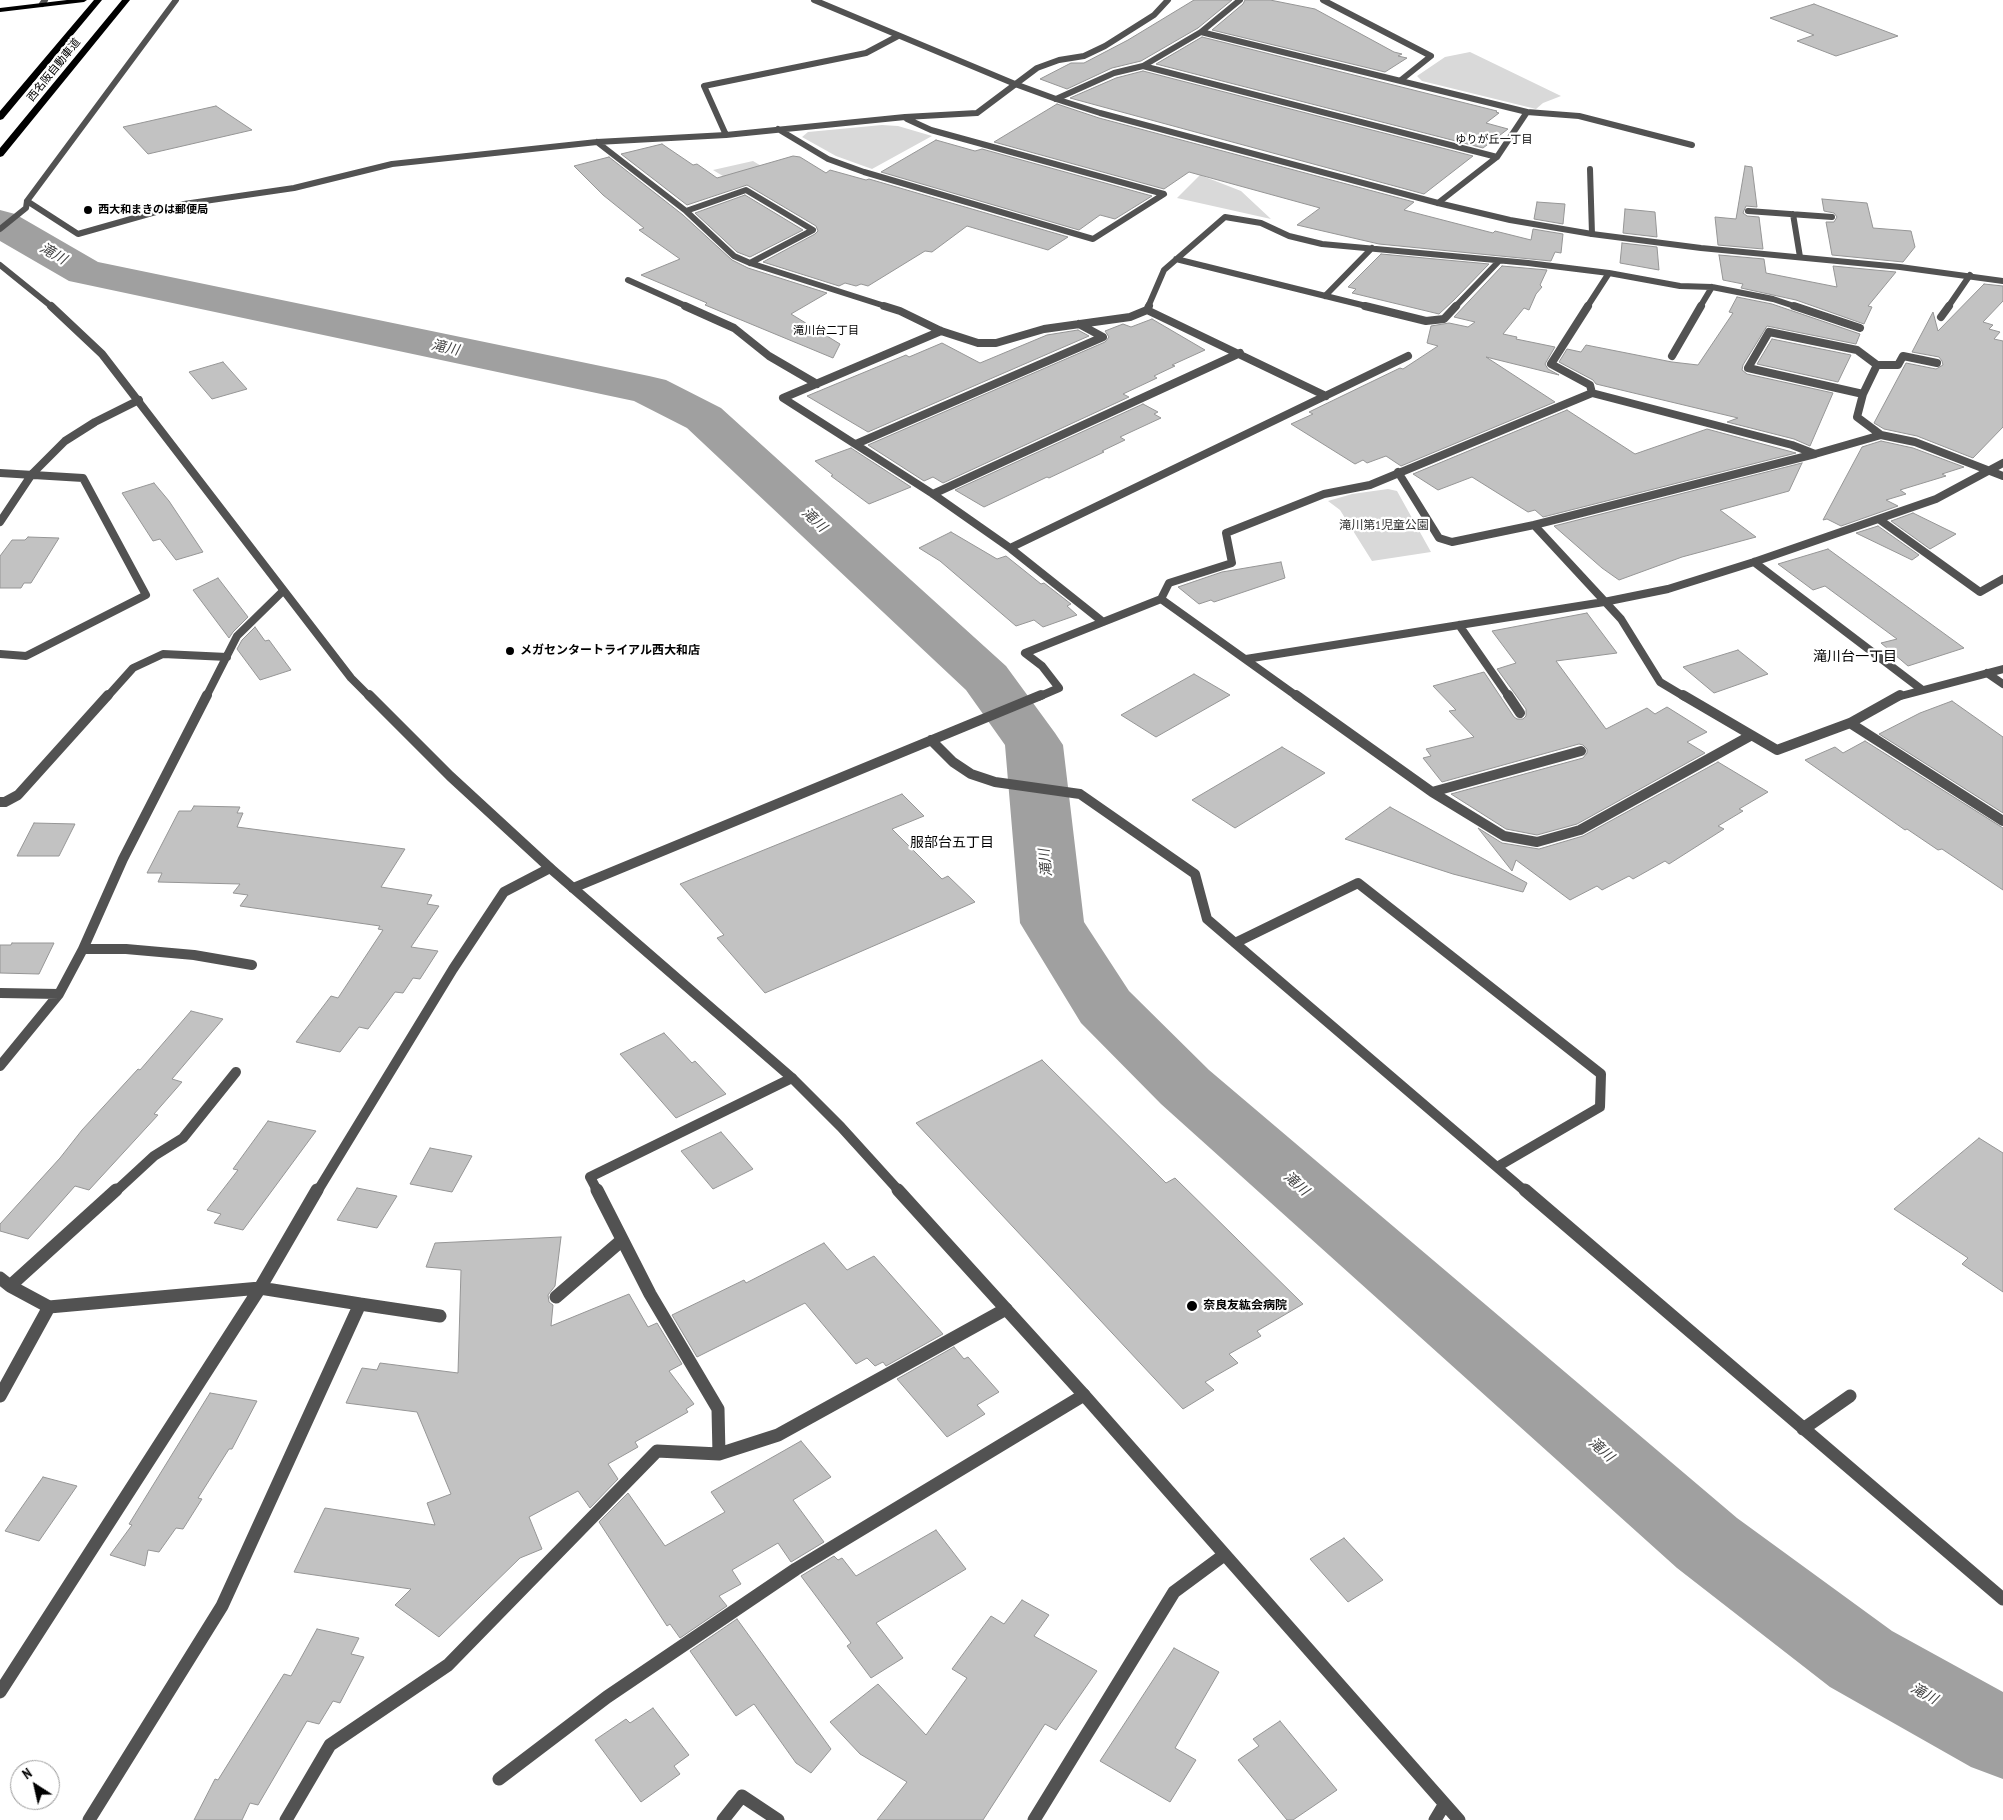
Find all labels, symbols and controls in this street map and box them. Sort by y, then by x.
street label: 西名阪自動車道 [25,36,83,104]
district label: ゆりが丘一丁目 [1456,133,1532,147]
place label: 西大和まきのは郵便局 [98,203,208,217]
marker: 西大和まきのは郵便局 [82,204,94,216]
water label: 滝川 [37,240,69,268]
district label: 滝川台二丁目 [793,324,859,338]
water label: 滝川 [430,337,460,359]
water label: 滝川 [798,504,830,536]
park label: 滝川第1児童公園 [1339,519,1429,533]
place label: メガセンタートライアル西大和店 [520,644,700,658]
marker: メガセンタートライアル西大和店 [504,645,516,657]
district label: 滝川台一丁目 [1813,649,1897,665]
district label: 服部台五丁目 [910,835,994,851]
water label: 滝川 [1036,848,1056,878]
water label: 滝川 [1280,1168,1312,1200]
marker: 奈良友紘会病院 [1185,1299,1199,1313]
place label: 奈良友紘会病院 [1203,1299,1287,1313]
water label: 滝川 [1585,1434,1617,1466]
water label: 滝川 [1908,1680,1940,1708]
north arrow [10,1760,60,1810]
text: N [19,1764,35,1783]

